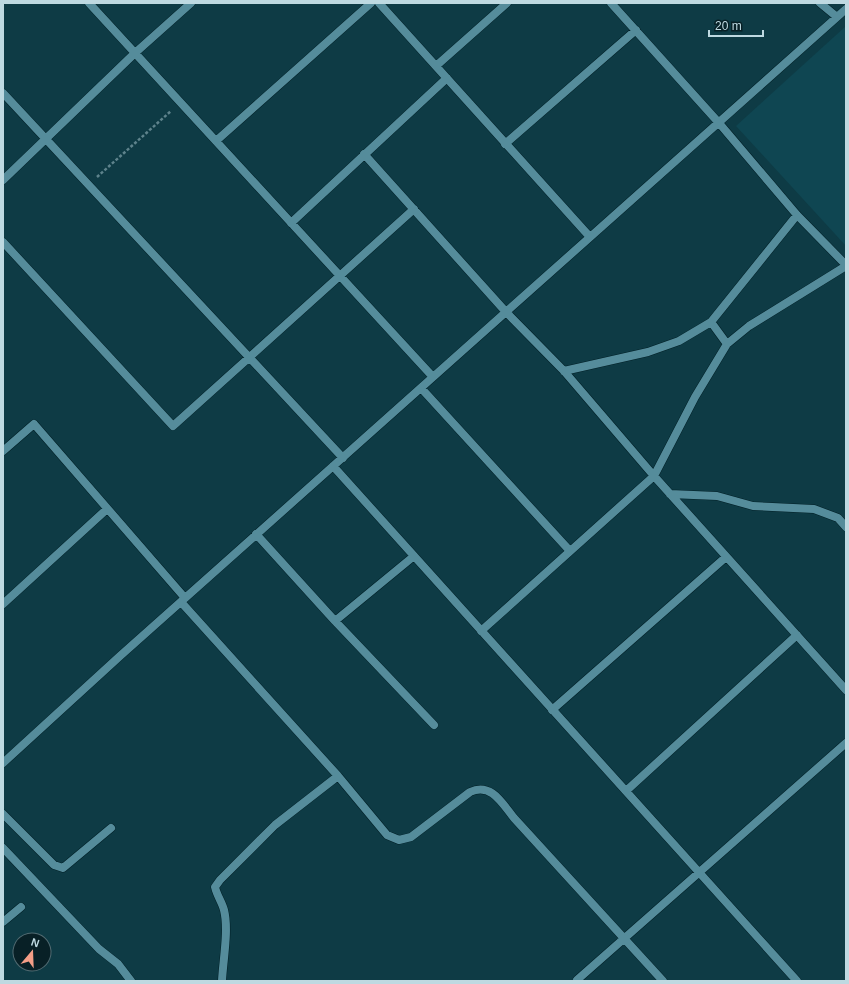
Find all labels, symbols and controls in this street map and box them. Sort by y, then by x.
scale bar [709,12,763,38]
text: 20 m [715,19,742,33]
north arrow [12,932,52,972]
text: N [30,936,41,950]

